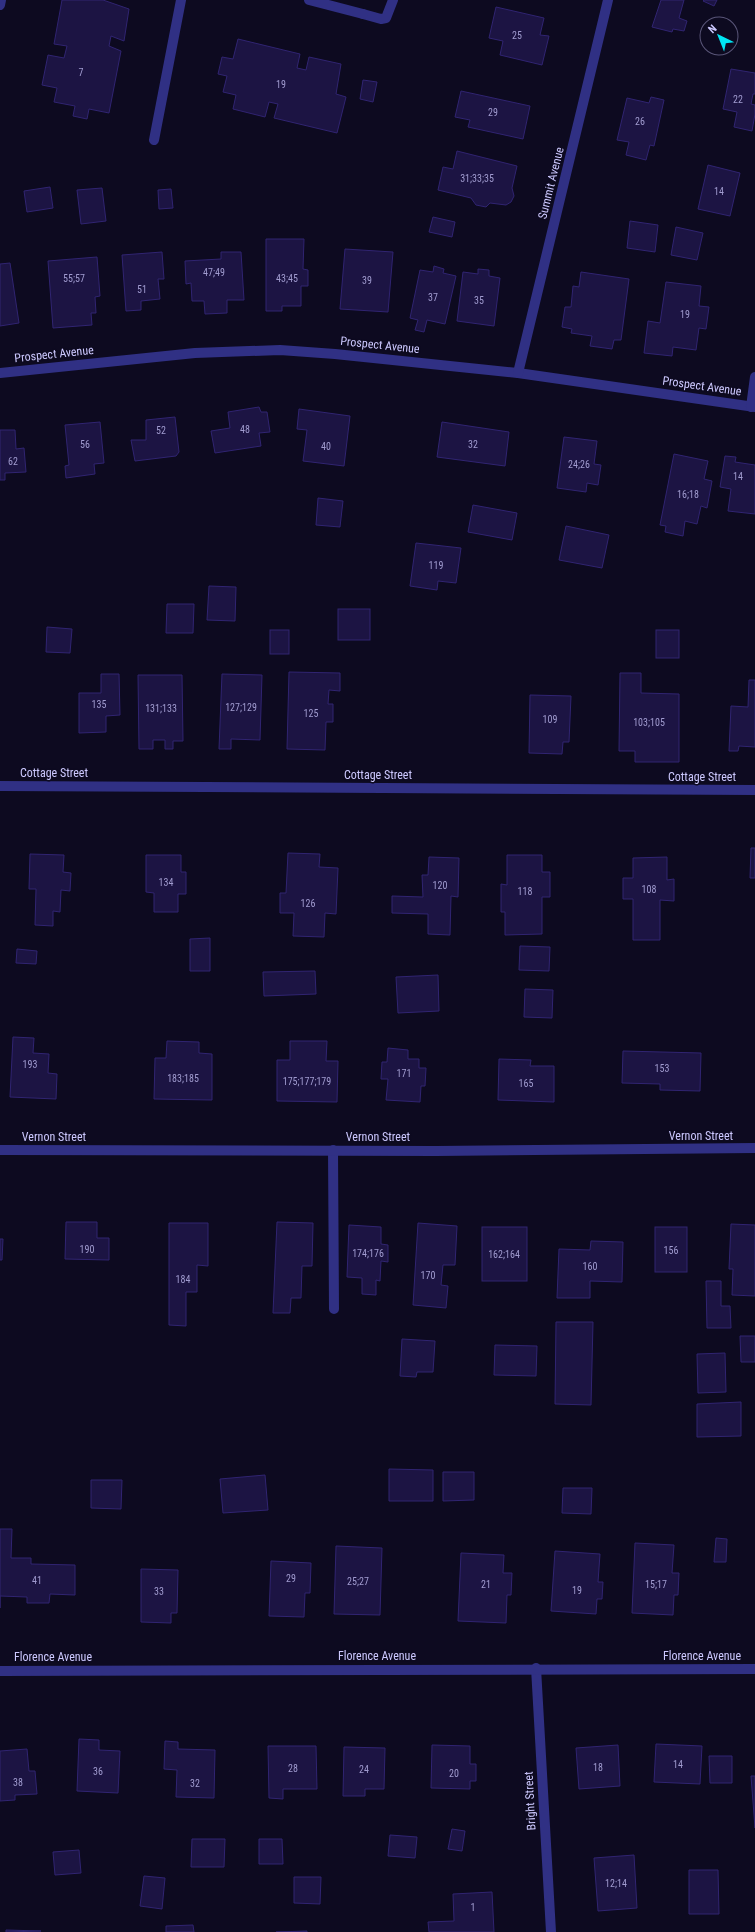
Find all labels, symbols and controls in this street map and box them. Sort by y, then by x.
north arrow [699,16,739,56]
text: N [706,22,720,36]
house number: 25 [512,30,522,41]
house number: 7 [79,67,84,78]
house number: 19 [276,79,286,90]
house number: 22 [733,94,743,105]
house number: 29 [488,107,498,118]
house number: 26 [635,116,645,127]
street label: Summit Avenue [535,145,567,220]
house number: 31;33;35 [460,173,494,184]
house number: 14 [714,186,724,197]
house number: 47;49 [203,267,225,278]
house number: 55;57 [63,273,85,284]
house number: 43;45 [276,273,298,284]
house number: 39 [362,275,372,286]
house number: 51 [137,284,147,295]
house number: 37 [428,292,438,303]
house number: 35 [474,295,484,306]
house number: 19 [680,309,690,320]
street label: Prospect Avenue [340,334,421,356]
street label: Prospect Avenue [14,343,95,365]
street label: Prospect Avenue [662,374,743,399]
house number: 48 [240,424,250,435]
house number: 52 [156,425,166,436]
house number: 56 [80,439,90,450]
house number: 32 [468,439,478,450]
house number: 40 [321,441,331,452]
house number: 62 [8,456,18,467]
house number: 24;26 [568,459,590,470]
house number: 14 [733,471,743,482]
house number: 16;18 [677,489,699,500]
house number: 119 [429,560,443,571]
house number: 135 [92,699,106,710]
house number: 127;129 [225,702,257,713]
house number: 131;133 [145,703,177,714]
house number: 125 [304,708,318,719]
house number: 109 [543,714,557,725]
house number: 103;105 [633,717,665,728]
street label: Cottage Street [20,766,88,780]
street label: Cottage Street [344,768,412,782]
street label: Cottage Street [668,770,736,784]
house number: 134 [159,877,173,888]
house number: 120 [433,880,447,891]
house number: 108 [642,884,656,895]
house number: 118 [518,886,532,897]
house number: 126 [301,898,315,909]
house number: 193 [23,1059,37,1070]
house number: 153 [655,1063,669,1074]
house number: 171 [397,1068,411,1079]
house number: 183;185 [167,1073,199,1084]
house number: 175;177;179 [283,1076,331,1087]
house number: 165 [519,1078,533,1089]
street label: Vernon Street [669,1129,734,1143]
street label: Vernon Street [22,1130,87,1144]
street label: Vernon Street [346,1130,411,1144]
house number: 190 [80,1244,94,1255]
house number: 156 [664,1245,678,1256]
house number: 174;176 [352,1248,384,1259]
house number: 162;164 [488,1249,520,1260]
house number: 160 [583,1261,597,1272]
house number: 170 [421,1270,435,1281]
house number: 184 [176,1274,190,1285]
house number: 29 [286,1573,296,1584]
house number: 41 [32,1575,42,1586]
house number: 25;27 [347,1576,369,1587]
house number: 21 [481,1579,491,1590]
house number: 15;17 [645,1579,667,1590]
house number: 19 [572,1585,582,1596]
house number: 33 [154,1586,164,1597]
street label: Florence Avenue [338,1649,416,1663]
street label: Florence Avenue [663,1649,741,1663]
street label: Florence Avenue [14,1650,92,1664]
house number: 14 [673,1759,683,1770]
house number: 18 [593,1762,603,1773]
house number: 28 [288,1763,298,1774]
house number: 24 [359,1764,369,1775]
house number: 36 [93,1766,103,1777]
house number: 20 [449,1768,459,1779]
street label: Bright Street [521,1771,539,1831]
house number: 38 [13,1777,23,1788]
house number: 32 [190,1778,200,1789]
house number: 12;14 [605,1878,627,1889]
house number: 1 [471,1902,475,1913]

